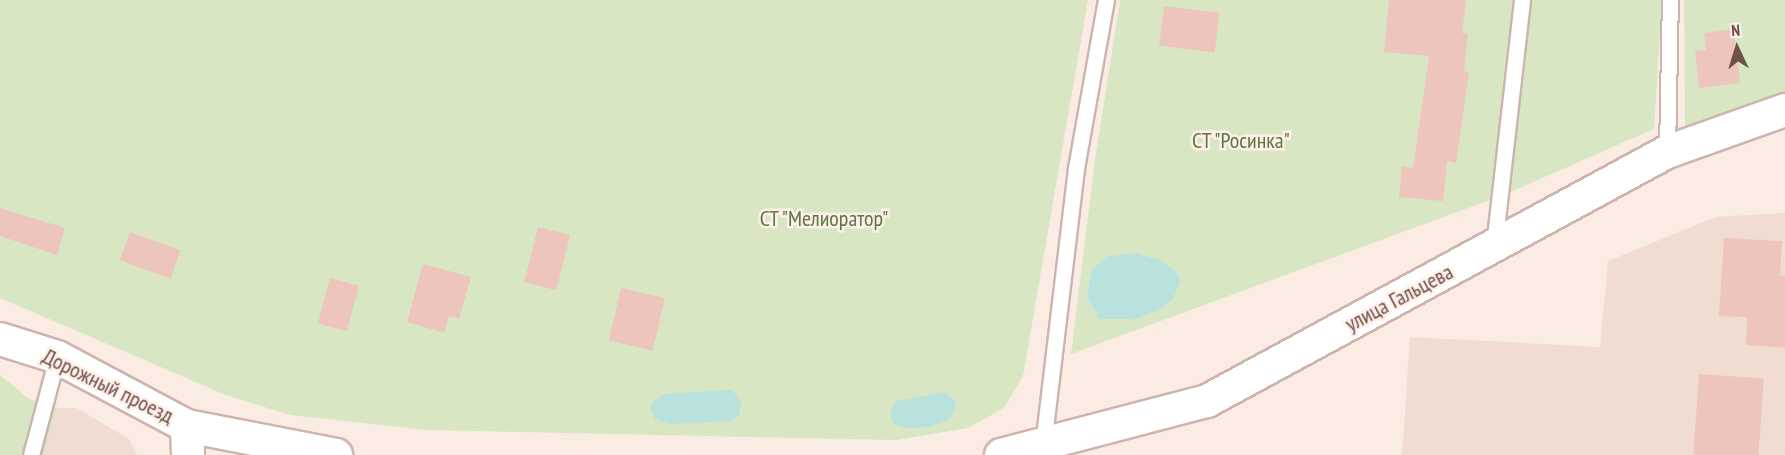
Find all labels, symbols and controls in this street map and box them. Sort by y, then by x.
north arrow [1707,18,1767,78]
text: N [1731,20,1741,40]
park label: СТ "Росинка" [1191,128,1291,154]
park label: СТ "Мелиоратор" [759,206,889,232]
street label: улица Гальцева [1341,259,1457,337]
street label: Дорожный проезд [38,343,178,429]

